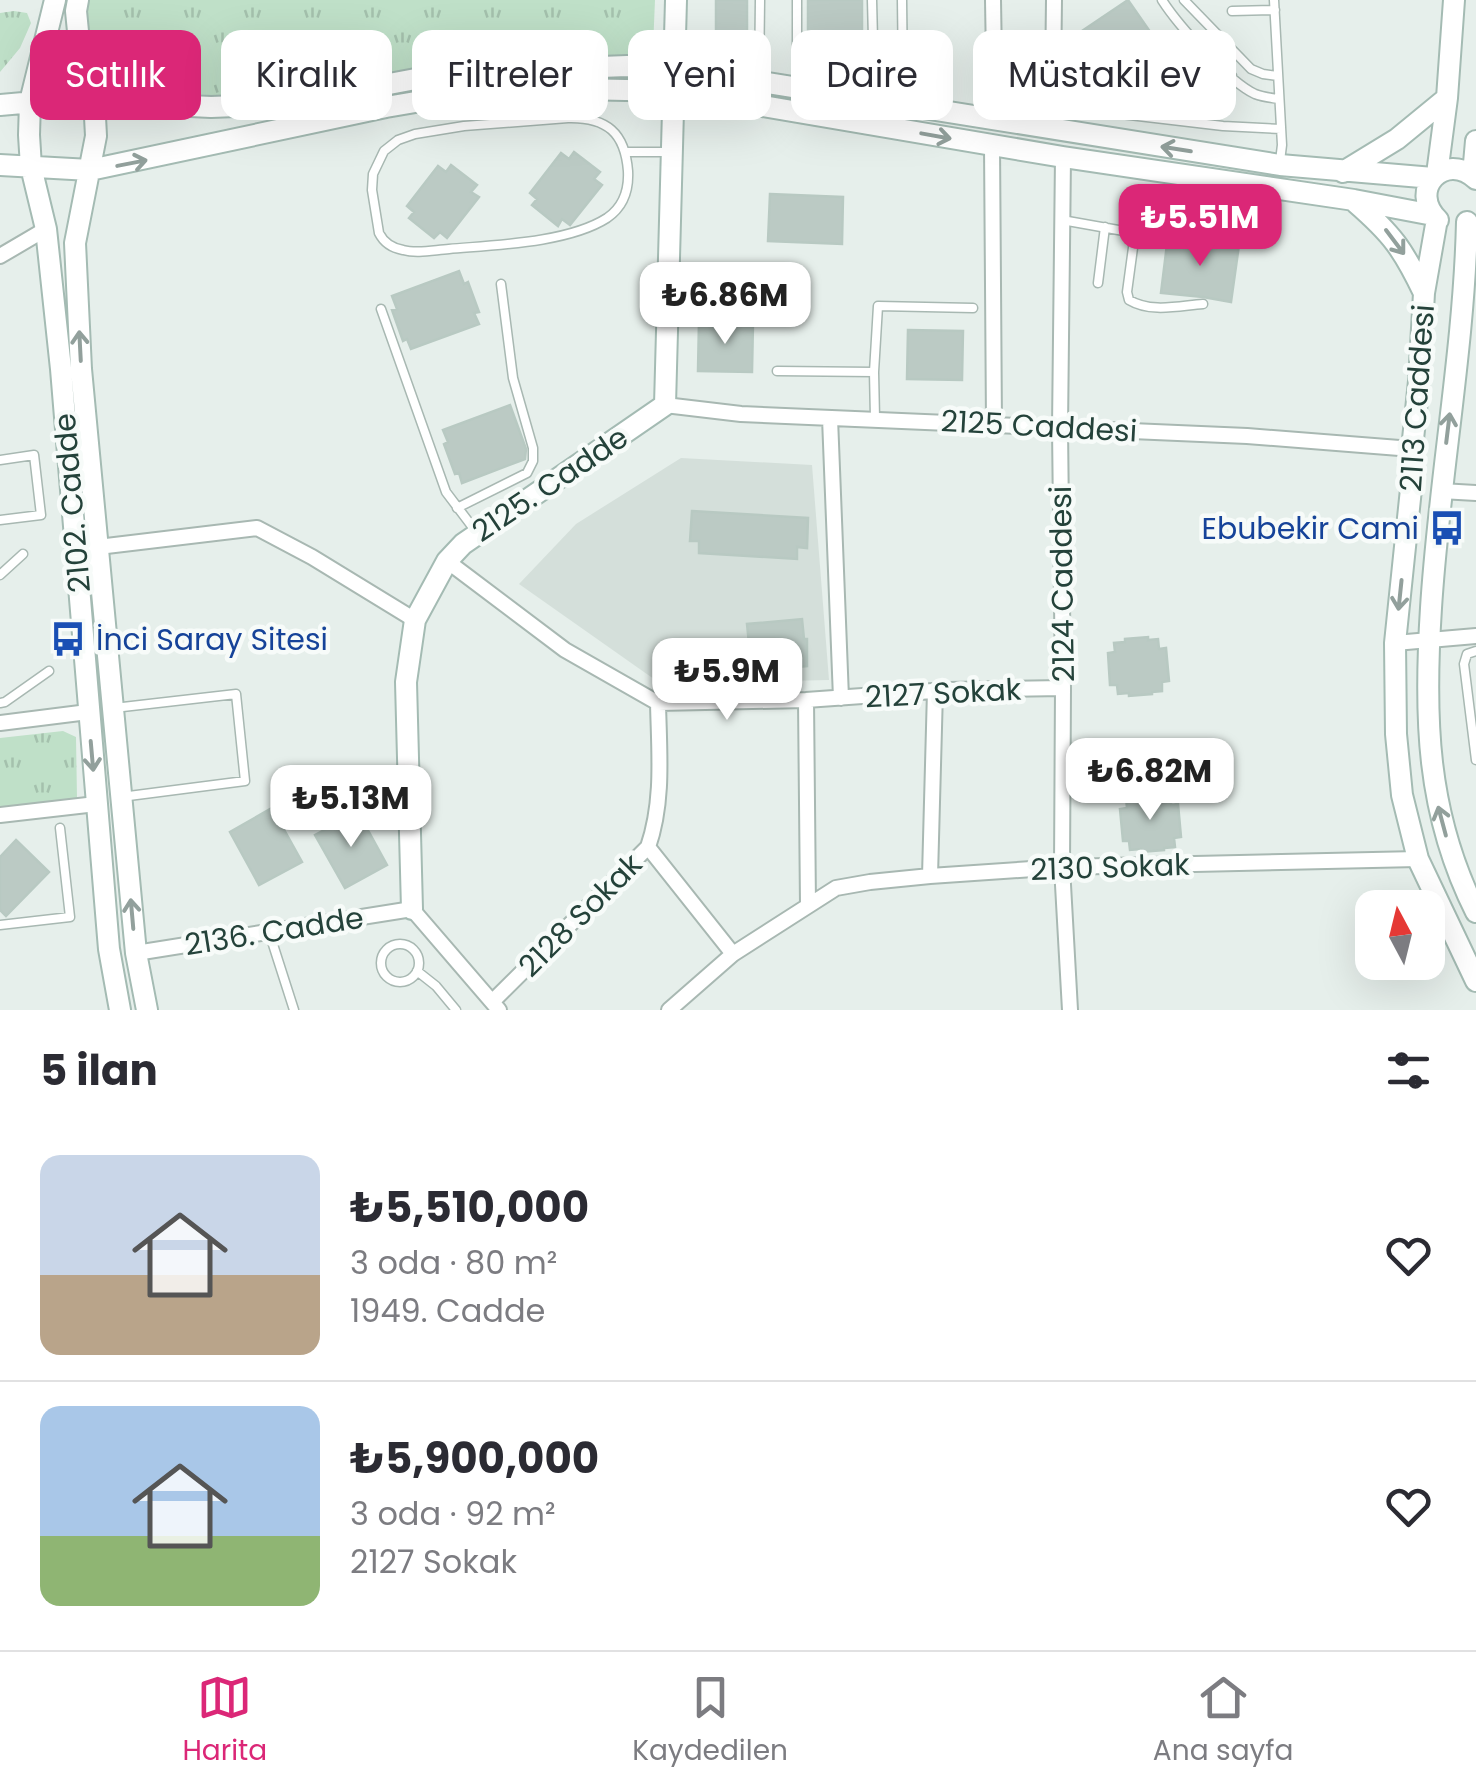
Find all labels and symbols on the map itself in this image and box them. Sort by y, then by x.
one-way arrow [919,127,952,145]
one-way arrow [1160,139,1193,158]
one-way arrow [115,152,147,171]
pin: ₺5.51M [1119,184,1281,269]
one-way arrow [1385,228,1406,255]
pin: ₺6.86M [644,262,806,347]
street label: 2113 Caddesi [1389,303,1445,493]
one-way arrow [70,331,89,363]
street label: 2125 Caddesi [940,399,1138,453]
street label: 2102. Cadde [43,412,101,594]
one-way arrow [1439,412,1458,445]
street label: 2125. Cadde [463,416,637,552]
street label: 2124 Caddesi [1039,485,1085,683]
place label: Ebubekir Cami [1202,507,1419,550]
bus stop icon: Ebubekir Cami [1428,509,1466,547]
one-way arrow [1390,578,1409,610]
place label: İnci Saray Sitesi [96,618,328,661]
bus stop icon: İnci Saray Sitesi [49,620,87,658]
pin: ₺5.9M [657,638,797,723]
street label: 2127 Sokak [864,667,1023,719]
pin: ₺6.82M [1069,738,1231,823]
one-way arrow [82,739,101,771]
pin: ₺5.13M [270,765,432,850]
one-way arrow [1431,806,1450,837]
street label: 2128 Sokak [509,843,652,986]
street label: 2130 Sokak [1030,843,1191,891]
north arrow [1355,890,1445,980]
street label: 2136. Cadde [182,896,366,966]
one-way arrow [123,898,142,930]

